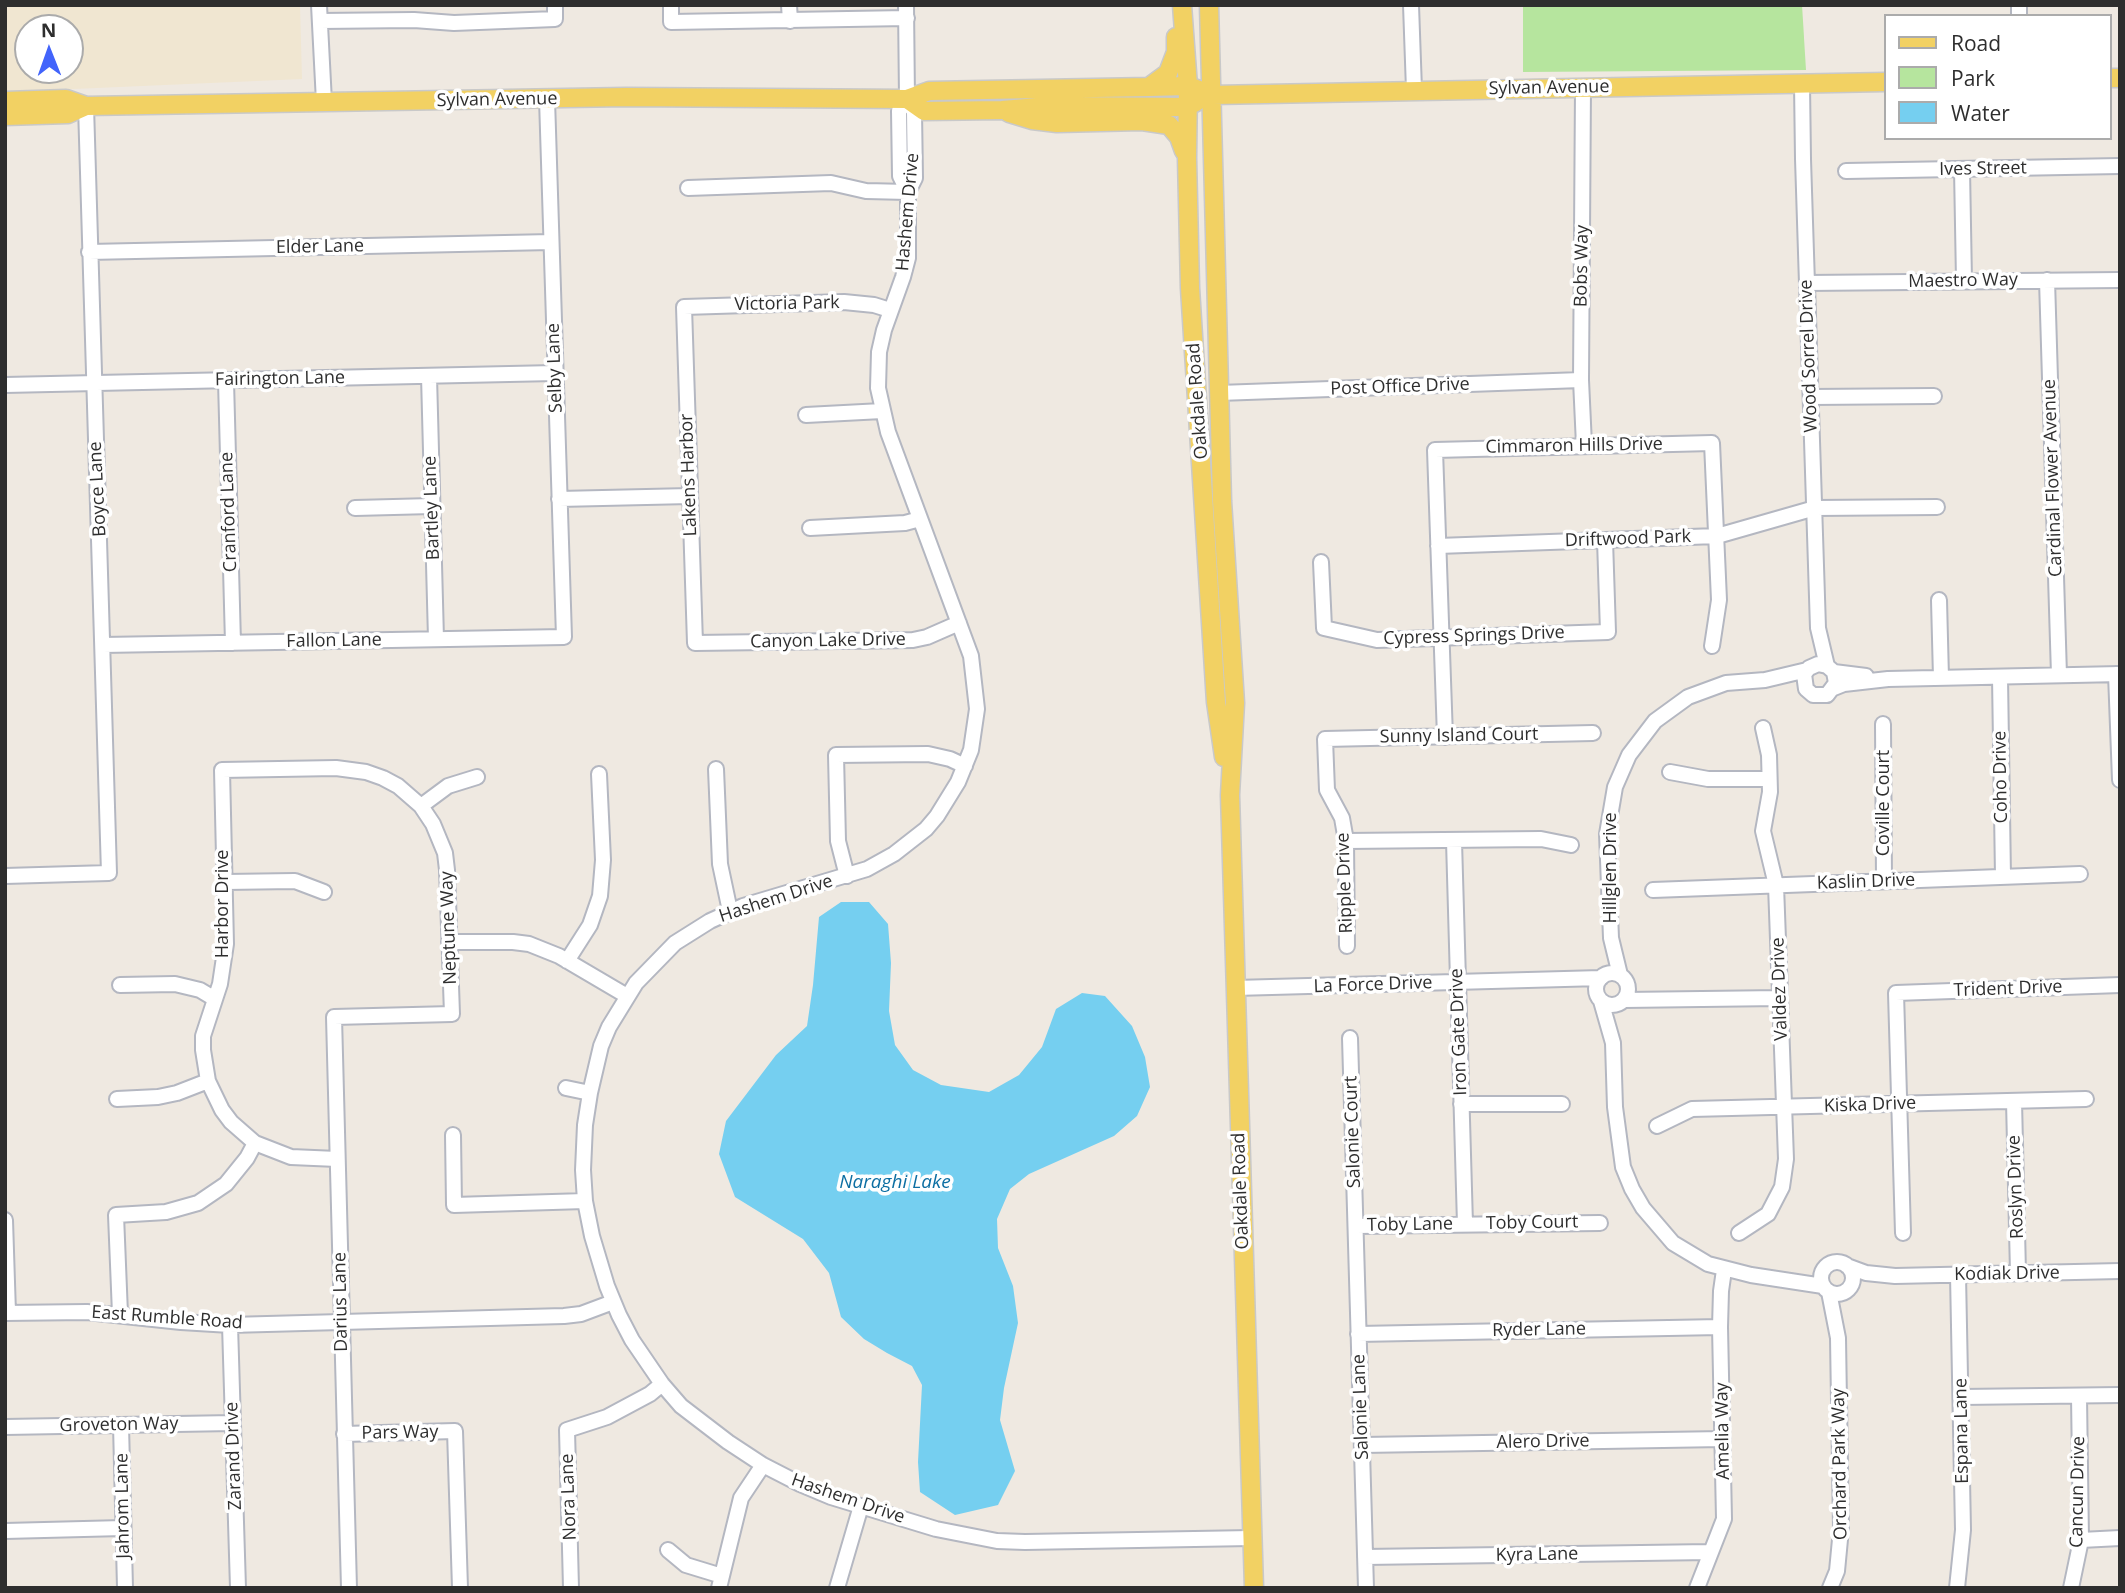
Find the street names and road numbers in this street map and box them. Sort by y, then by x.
street label: Sylvan Avenue [1488,76,1610,100]
street label: Sylvan Avenue [436,88,558,112]
street label: Hashem Drive [892,152,924,272]
street label: Ives Street [1939,157,2027,181]
street label: Bobs Way [1570,225,1594,307]
street label: Elder Lane [276,235,364,259]
street label: Maestro Way [1908,269,2018,293]
street label: Wood Sorrel Drive [1796,279,1822,433]
street label: Victoria Park [734,292,840,316]
street label: Selby Lane [543,323,567,413]
street label: Oakdale Road [1183,342,1213,460]
street label: Fairington Lane [215,367,345,391]
street label: Post Office Drive [1330,374,1470,400]
street label: Cardinal Flower Avenue [2039,379,2067,577]
street label: Lakens Harbor [676,413,702,537]
street label: Cimmaron Hills Drive [1485,434,1663,458]
street label: Boyce Lane [85,441,111,537]
street label: Cranford Lane [216,452,242,572]
street label: Bartley Lane [419,456,445,560]
street label: Driftwood Park [1564,526,1692,552]
street label: Cypress Springs Drive [1383,622,1565,650]
street label: Fallon Lane [286,629,382,653]
street label: Canyon Lake Drive [750,629,906,653]
street label: Sunny Island Court [1380,724,1538,748]
street label: Coho Drive [1989,730,2013,824]
street label: Coville Court [1873,750,1895,856]
street label: Hillglen Drive [1600,812,1622,924]
street label: Ripple Drive [1332,832,1358,934]
street label: Harbor Drive [212,850,234,958]
street label: Kaslin Drive [1816,869,1916,895]
street label: Hashem Drive [716,870,836,928]
street label: Neptune Way [436,871,462,985]
street label: Valdez Drive [1767,937,1793,1041]
street label: Iron Gate Drive [1446,968,1472,1096]
street label: La Force Drive [1313,972,1433,998]
street label: Trident Drive [1953,976,2063,1002]
street label: Salonie Court [1340,1075,1366,1189]
street label: Kiska Drive [1823,1093,1917,1117]
street label: Oakdale Road [1228,1132,1254,1250]
street label: Roslyn Drive [2003,1135,2029,1239]
street label: Toby Court [1486,1211,1578,1235]
street label: Toby Lane [1367,1213,1453,1237]
street label: Darius Lane [329,1252,353,1352]
street label: Kodiak Drive [1954,1262,2060,1286]
street label: East Rumble Road [91,1302,243,1334]
street label: Ryder Lane [1492,1318,1586,1342]
street label: Salonie Lane [1348,1354,1374,1460]
street label: Espana Lane [1950,1378,1974,1484]
street label: Amelia Way [1711,1382,1735,1480]
street label: Orchard Park Way [1828,1388,1852,1540]
street label: Zarand Drive [221,1401,247,1511]
street label: Groveton Way [59,1413,179,1437]
street label: Pars Way [361,1422,439,1444]
street label: Alero Drive [1496,1430,1590,1454]
street label: Cancun Drive [2066,1436,2090,1548]
street label: Jahrom Lane [111,1453,135,1559]
street label: Nora Lane [557,1453,581,1541]
street label: Hashem Drive [789,1470,907,1528]
street label: Kyra Lane [1496,1543,1578,1567]

